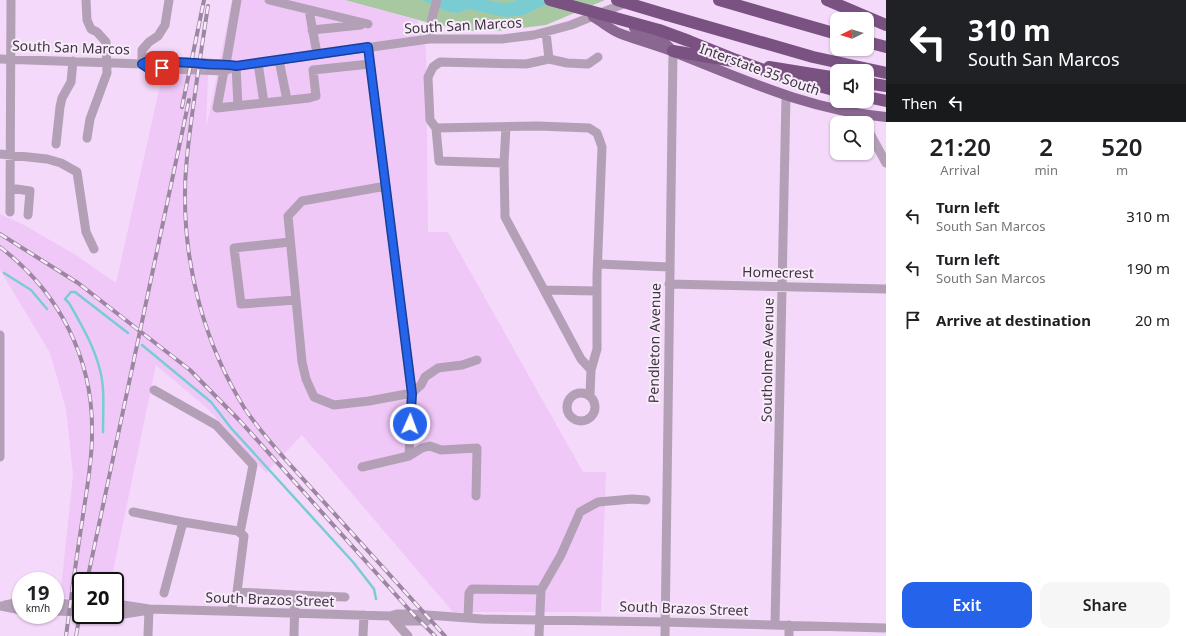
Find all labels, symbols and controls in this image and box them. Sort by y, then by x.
text: 310 m [968,11,1051,49]
street label: South San Marcos [404,12,523,38]
north arrow [830,12,874,56]
map controls [830,12,874,160]
icon: left [902,16,954,68]
street label: South San Marcos [12,35,131,59]
street label: Interstate 35 South [697,38,823,100]
text: South San Marcos [968,47,1120,71]
pin [145,51,179,85]
icon: arrive [151,57,173,79]
button: sound [830,64,874,108]
icon: left [945,92,967,114]
text: Then [902,93,937,113]
button: search [830,116,874,160]
text: 21:20 [929,130,991,163]
text: 2 [1039,130,1053,163]
text: 520 [1101,130,1143,163]
text: Arrival [940,161,980,179]
text: min [1034,161,1058,179]
text: m [1116,161,1128,179]
text: Turn left [936,197,1000,217]
icon: left [902,205,924,227]
text: 310 m [1126,206,1170,226]
text: South San Marcos [936,217,1046,235]
text: Turn left [936,249,1000,269]
icon: left [902,257,924,279]
text: 190 m [1126,258,1170,278]
street label: Homecrest [742,262,814,282]
text: South San Marcos [936,269,1046,287]
street label: Pendleton Avenue [643,283,665,403]
street label: Southolme Avenue [756,298,778,422]
icon: arrive [902,309,924,331]
text: Arrive at destination [936,310,1091,330]
text: 20 m [1135,310,1170,330]
position arrow [389,403,431,445]
speed limit sign: 20 [72,572,124,624]
text: 19 [27,579,49,606]
button: Exit [902,582,1032,628]
button: Share [1040,582,1170,628]
street label: South Brazos Street [205,587,335,611]
street label: South Brazos Street [619,596,749,620]
text: km/h [26,601,50,615]

